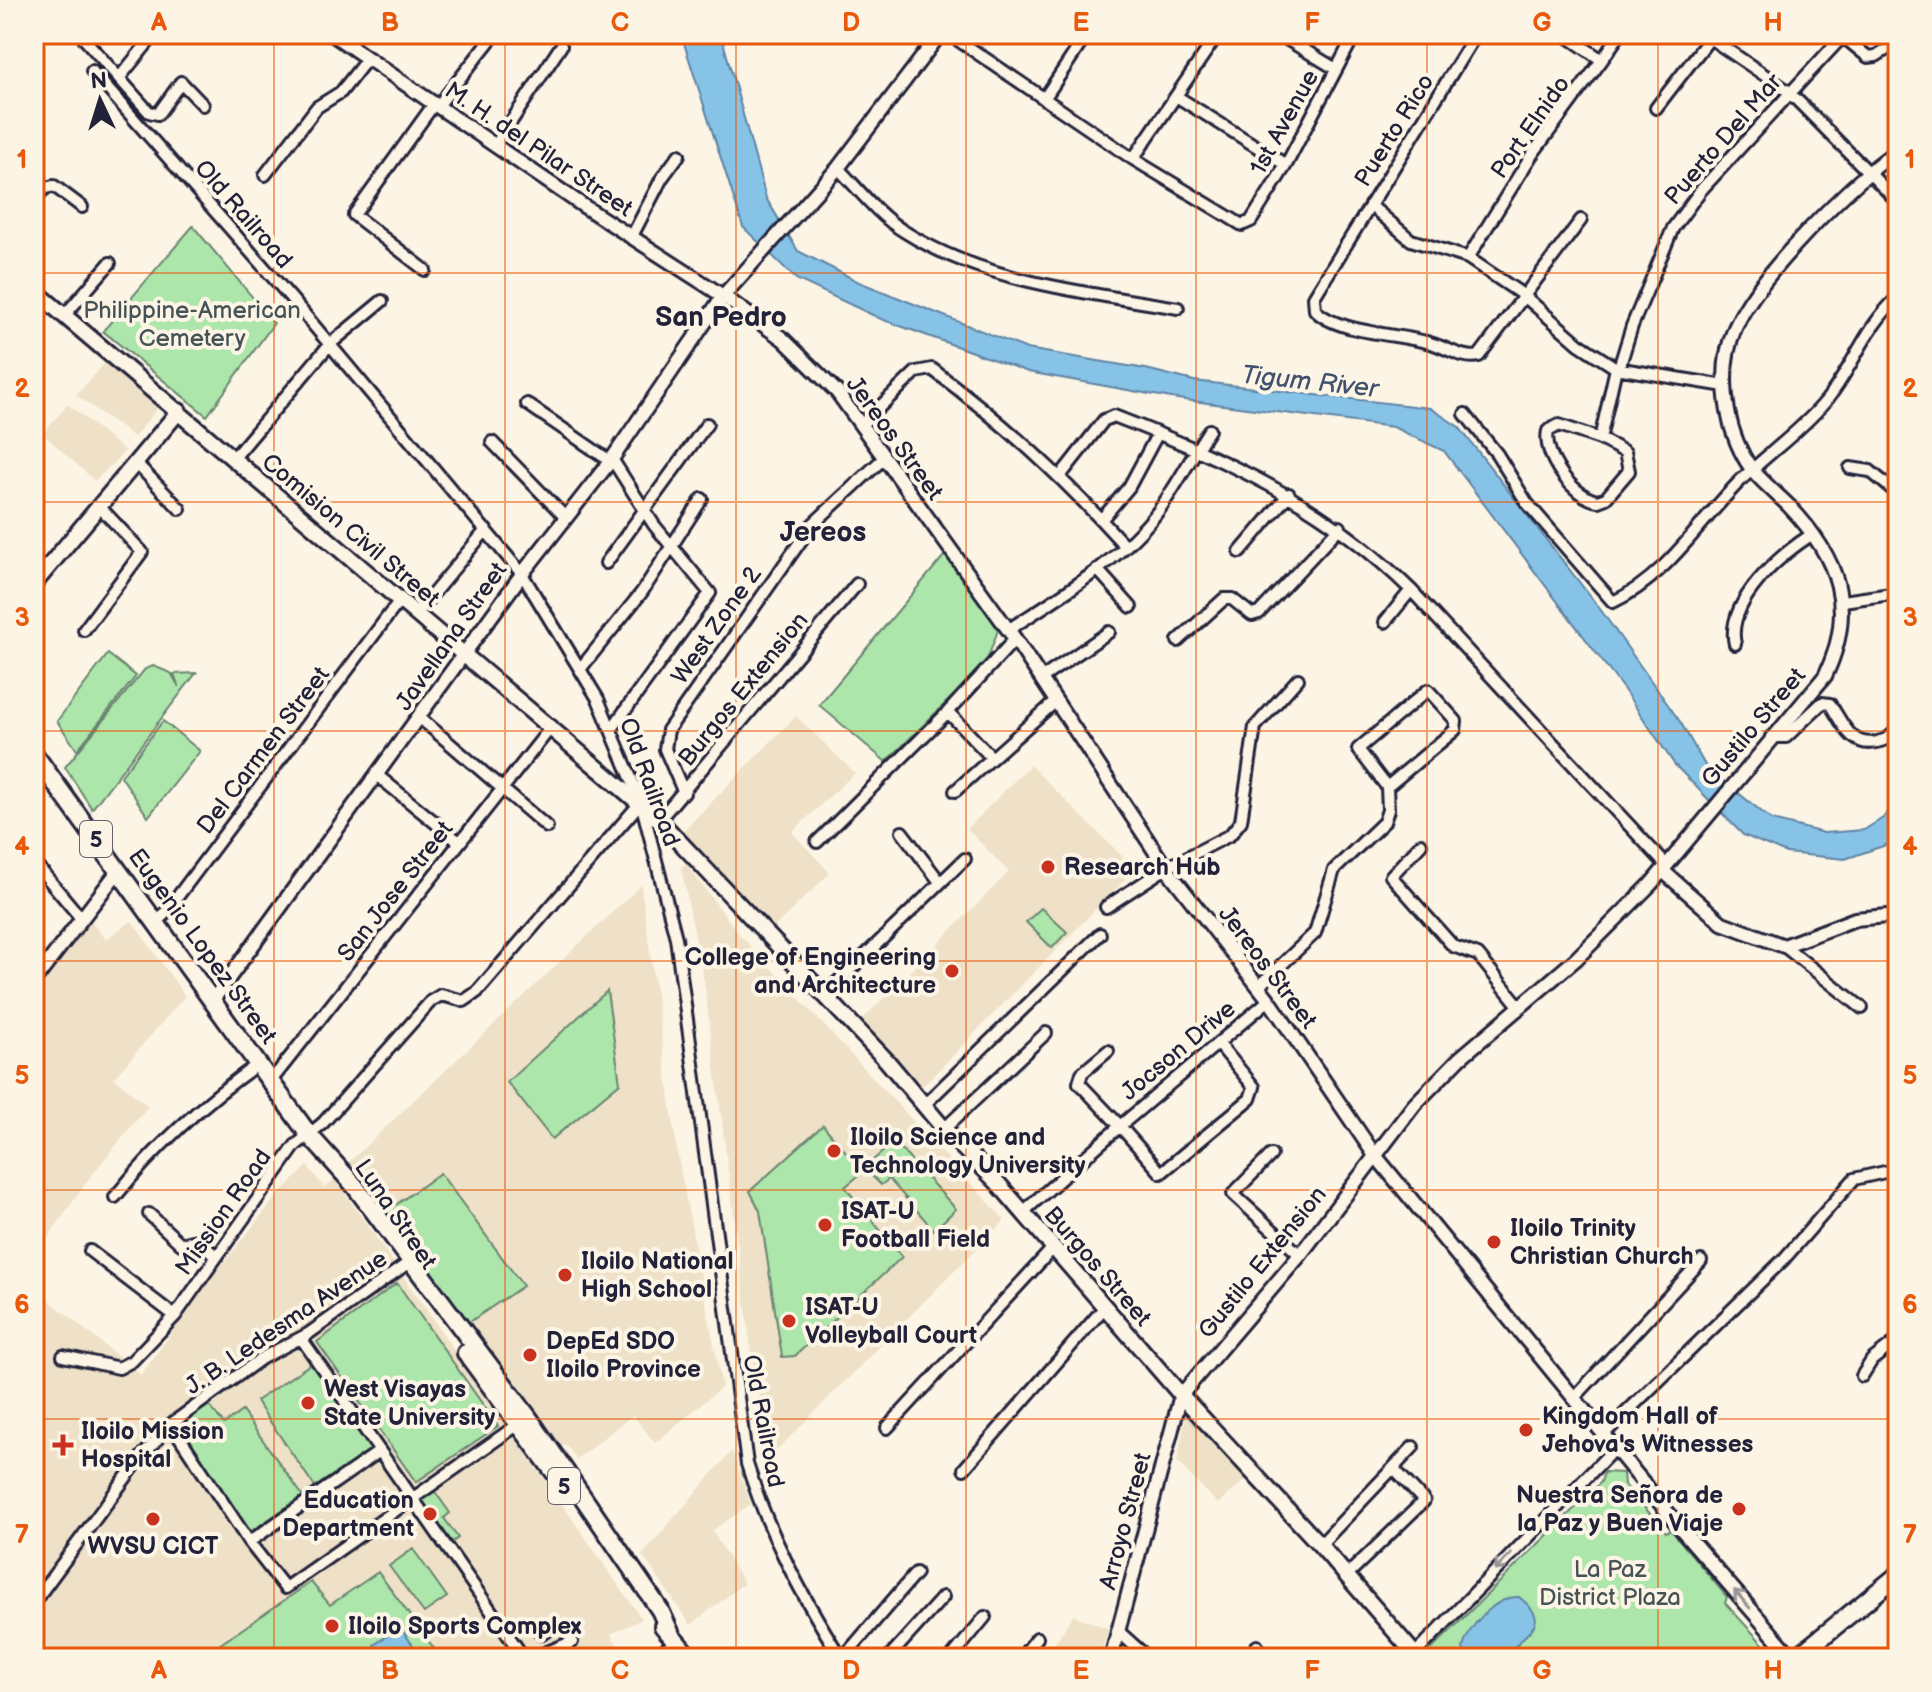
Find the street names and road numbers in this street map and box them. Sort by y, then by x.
street label: 1st Avenue [1244,65,1325,180]
street label: Puerto Del Mar [1658,67,1789,211]
street label: Puerto Rico [1348,69,1440,192]
street label: Port Elnido [1485,71,1576,184]
street label: M. H. del Pilar Street [439,76,639,223]
street label: Old Railroad [189,154,299,275]
street label: Jereos Street [840,371,950,506]
street label: Comision Civil Street [256,447,446,614]
street label: Javellana Street [390,556,514,716]
street label: West Zone 2 [665,561,768,690]
street label: Burgos Extension [672,606,814,772]
street label: Del Carmen Street [191,660,336,840]
street label: Gustilo Street [1695,661,1812,793]
street label: Old Railroad [613,714,686,850]
street label: San Jose Street [331,815,460,967]
road number: 5 [80,821,112,857]
street label: Eugenio Lopez Street [122,843,284,1050]
street label: Jereos Street [1212,900,1324,1035]
street label: Jocson Drive [1115,994,1241,1107]
street label: Mission Road [169,1144,278,1281]
street label: Luna Street [348,1154,443,1275]
street label: Gustilo Extension [1192,1180,1333,1344]
street label: Burgos Street [1038,1200,1158,1333]
street label: J. B. Ledesma Avenue [180,1244,393,1401]
street label: Old Railroad [736,1352,791,1490]
street label: Arroyo Street [1093,1449,1158,1593]
road number: 5 [548,1468,580,1504]

